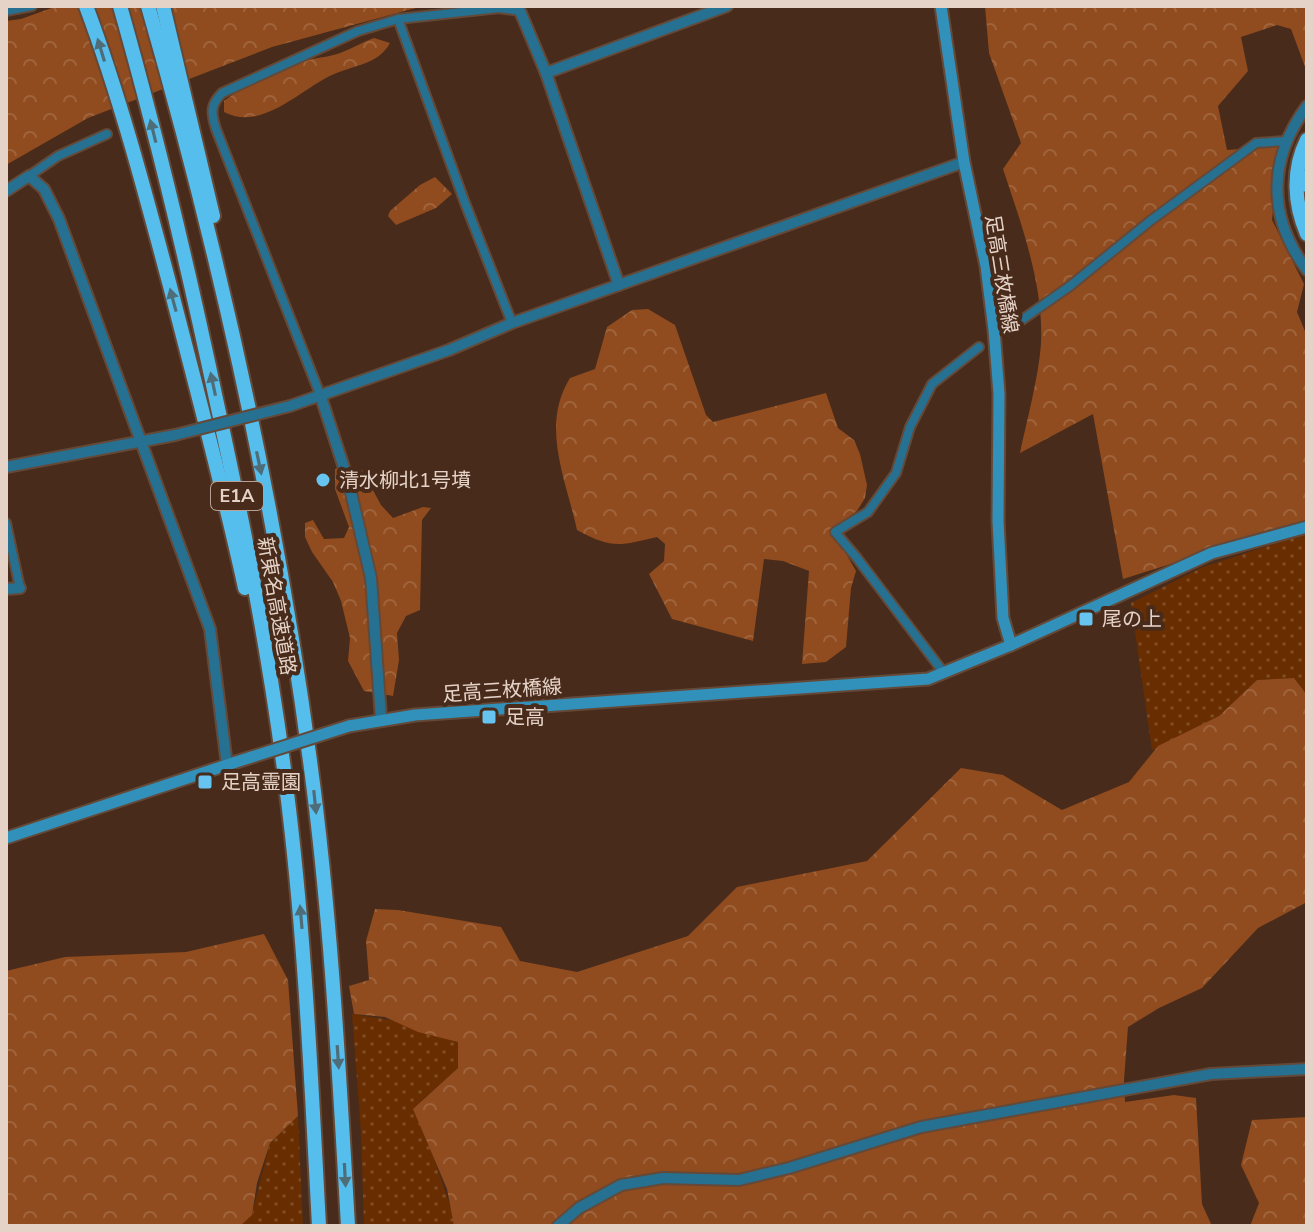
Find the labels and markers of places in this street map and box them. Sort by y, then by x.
place label: 清水柳北1号墳 [339,467,471,494]
marker: 清水柳北1号墳 [314,471,332,489]
place label: 尾の上 [1102,606,1162,633]
marker: 尾の上 [1077,610,1095,628]
place label: 足高 [505,704,545,731]
marker: 足高 [480,708,498,726]
place label: 足高霊園 [221,769,301,796]
marker: 足高霊園 [196,773,214,791]

